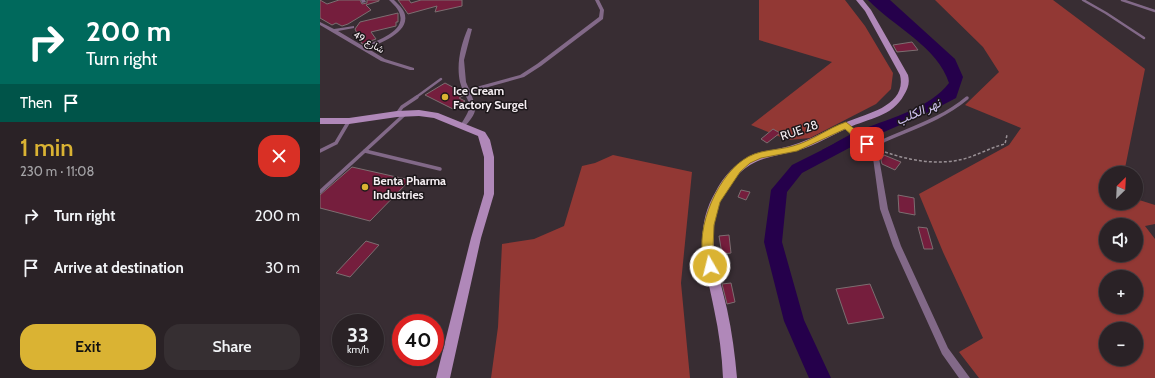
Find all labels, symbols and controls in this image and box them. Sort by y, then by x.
text: 200 m [86,14,171,48]
icon: right [20,16,72,68]
street label: شارع 49 [351,28,387,56]
text: Turn right [86,48,157,70]
place label: Ice Cream Factory Surgel [453,83,527,112]
icon: arrive [60,92,82,114]
marker: Ice Cream Factory Surgel [440,92,450,102]
text: Then [20,94,52,112]
water label: نهر الكلب [893,94,945,129]
street label: RUE 28 [778,117,820,143]
pin [850,127,884,161]
text: 1 min [20,133,74,162]
icon: arrive [856,133,878,155]
button: close [258,135,300,177]
text: 230 m · 11:08 [20,163,94,179]
north arrow [1099,166,1143,210]
map controls [1099,166,1143,366]
place label: Benta Pharma Industries [373,173,446,202]
marker: Benta Pharma Industries [360,182,370,192]
icon: right [20,205,42,227]
text: Turn right [54,207,115,225]
text: 200 m [255,207,300,225]
button: sound [1099,218,1143,262]
position arrow [689,245,731,287]
icon: arrive [20,257,42,279]
text: Arrive at destination [54,259,184,277]
text: 30 m [265,259,300,277]
button: + [1099,270,1143,314]
speed limit sign: 40 [392,314,444,366]
button: − [1099,322,1143,366]
text: 33 [347,323,369,347]
button: Exit [20,324,156,370]
button: Share [164,324,300,370]
text: km/h [347,343,369,356]

